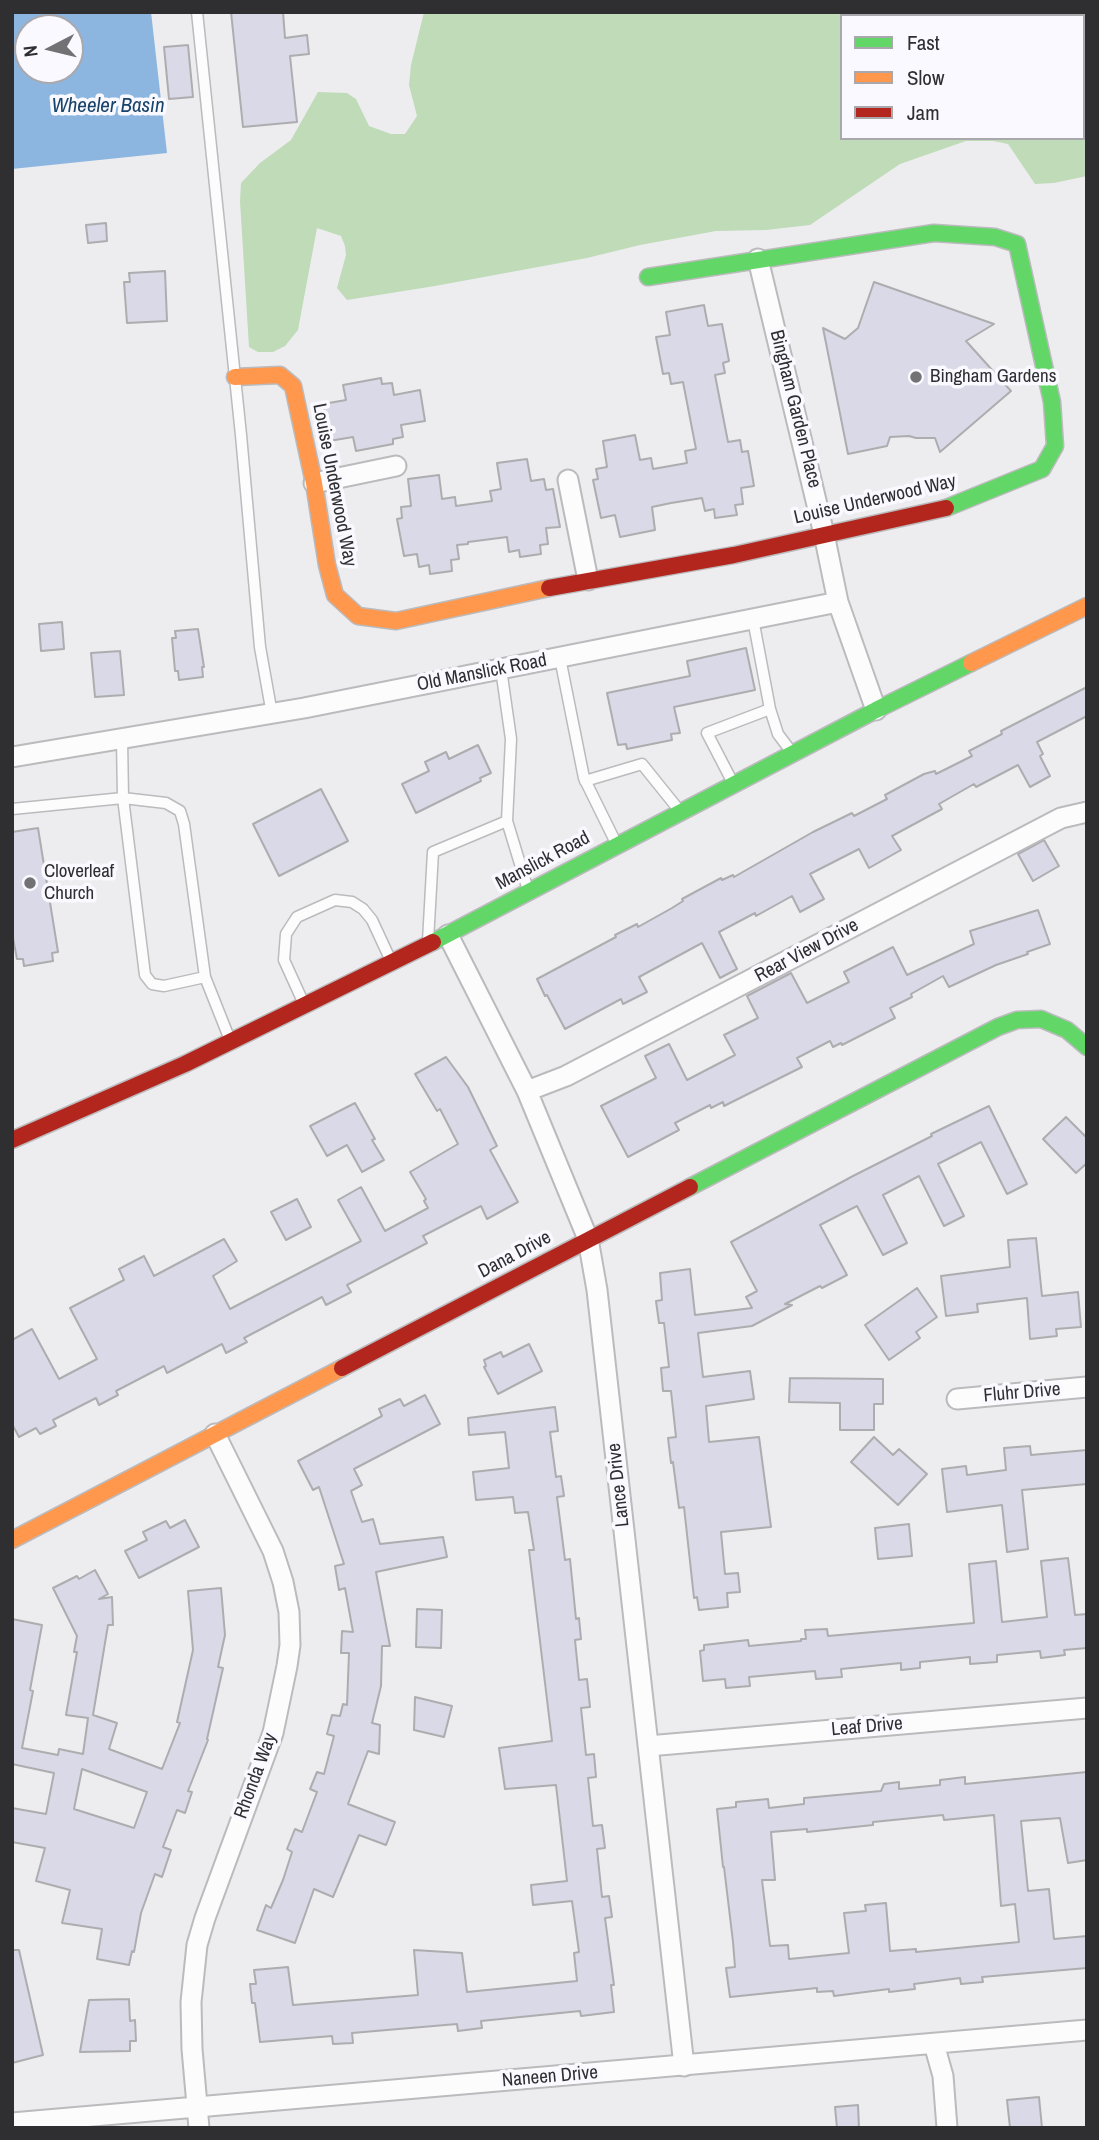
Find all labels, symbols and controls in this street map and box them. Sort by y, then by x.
north arrow [14,14,84,84]
legend [840,14,1085,140]
text: Fast [907,28,940,57]
text: N [17,44,44,58]
text: Slow [907,63,944,92]
water label: Wheeler Basin [52,93,164,119]
text: Jam [907,98,940,127]
street label: Bingham Garden Place [764,328,826,490]
place label: Bingham Gardens [930,366,1056,388]
marker: Bingham Gardens [908,369,924,385]
street label: Louise Underwood Way [307,401,361,569]
street label: Louise Underwood Way [792,470,958,530]
street label: Old Manslick Road [415,649,549,697]
street label: Manslick Road [492,827,594,895]
place label: Cloverleaf Church [44,861,114,905]
marker: Cloverleaf Church [22,875,38,891]
street label: Rear View Drive [751,914,863,988]
street label: Dana Drive [475,1226,555,1284]
street label: Fluhr Drive [983,1378,1061,1408]
street label: Lance Drive [603,1442,635,1528]
street label: Leaf Drive [830,1713,904,1741]
street label: Rhonda Way [230,1730,282,1822]
street label: Naneen Drive [501,2061,599,2093]

